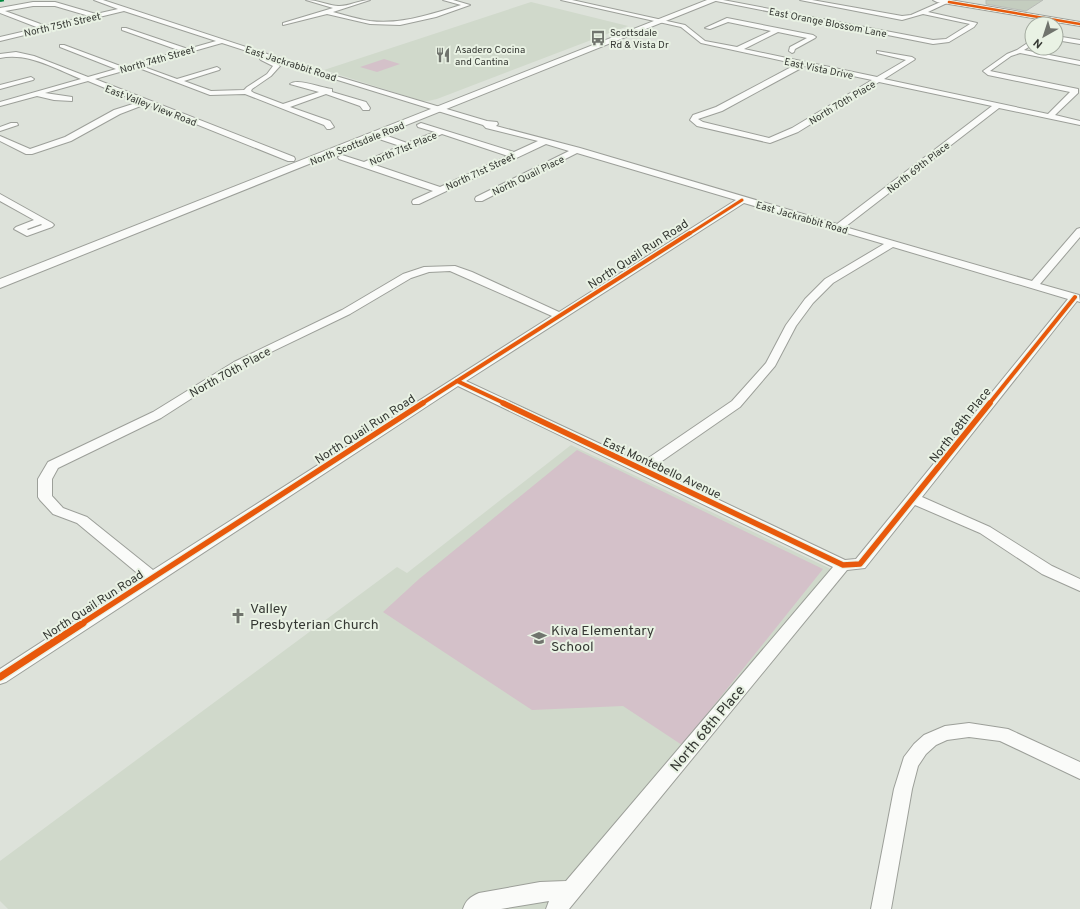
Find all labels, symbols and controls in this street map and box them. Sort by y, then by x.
street label: East Orange Blossom Lane [768,6,888,41]
street label: North 75th Street [23,10,102,41]
north arrow [1024,16,1064,56]
place label: Scottsdale Rd & Vista Dr [610,27,669,52]
bus stop icon: Scottsdale Rd & Vista Dr [589,29,607,47]
text: N [1031,35,1046,51]
street label: North 74th Street [118,43,197,77]
street label: East Jackrabbit Road [243,44,338,85]
place label: Asadero Cocina and Cantina [455,44,525,69]
restaurant icon: Asadero Cocina and Cantina [434,46,452,64]
street label: East Vista Drive [783,56,854,83]
street label: North 70th Place [807,78,878,128]
street label: East Valley View Road [103,83,198,130]
street label: North Scottsdale Road [308,119,407,169]
street label: North 71st Place [368,129,439,169]
street label: North 69th Place [885,140,953,197]
street label: North 71st Street [444,151,518,194]
street label: North Quail Place [490,153,567,199]
street label: East Jackrabbit Road [754,199,849,238]
street label: North Quail Run Road [585,216,692,293]
street label: North 70th Place [187,344,274,402]
street label: North 68th Place [926,385,995,467]
street label: North Quail Run Road [312,391,419,468]
street label: East Montebello Avenue [600,434,723,503]
street label: North Quail Run Road [40,567,147,644]
place label: Valley Presbyterian Church [250,601,379,634]
church icon: Valley Presbyterian Church [229,607,247,625]
place label: Kiva Elementary School [551,623,654,656]
school or university icon: Kiva Elementary School [530,629,548,647]
street label: North 68th Place [667,682,749,775]

